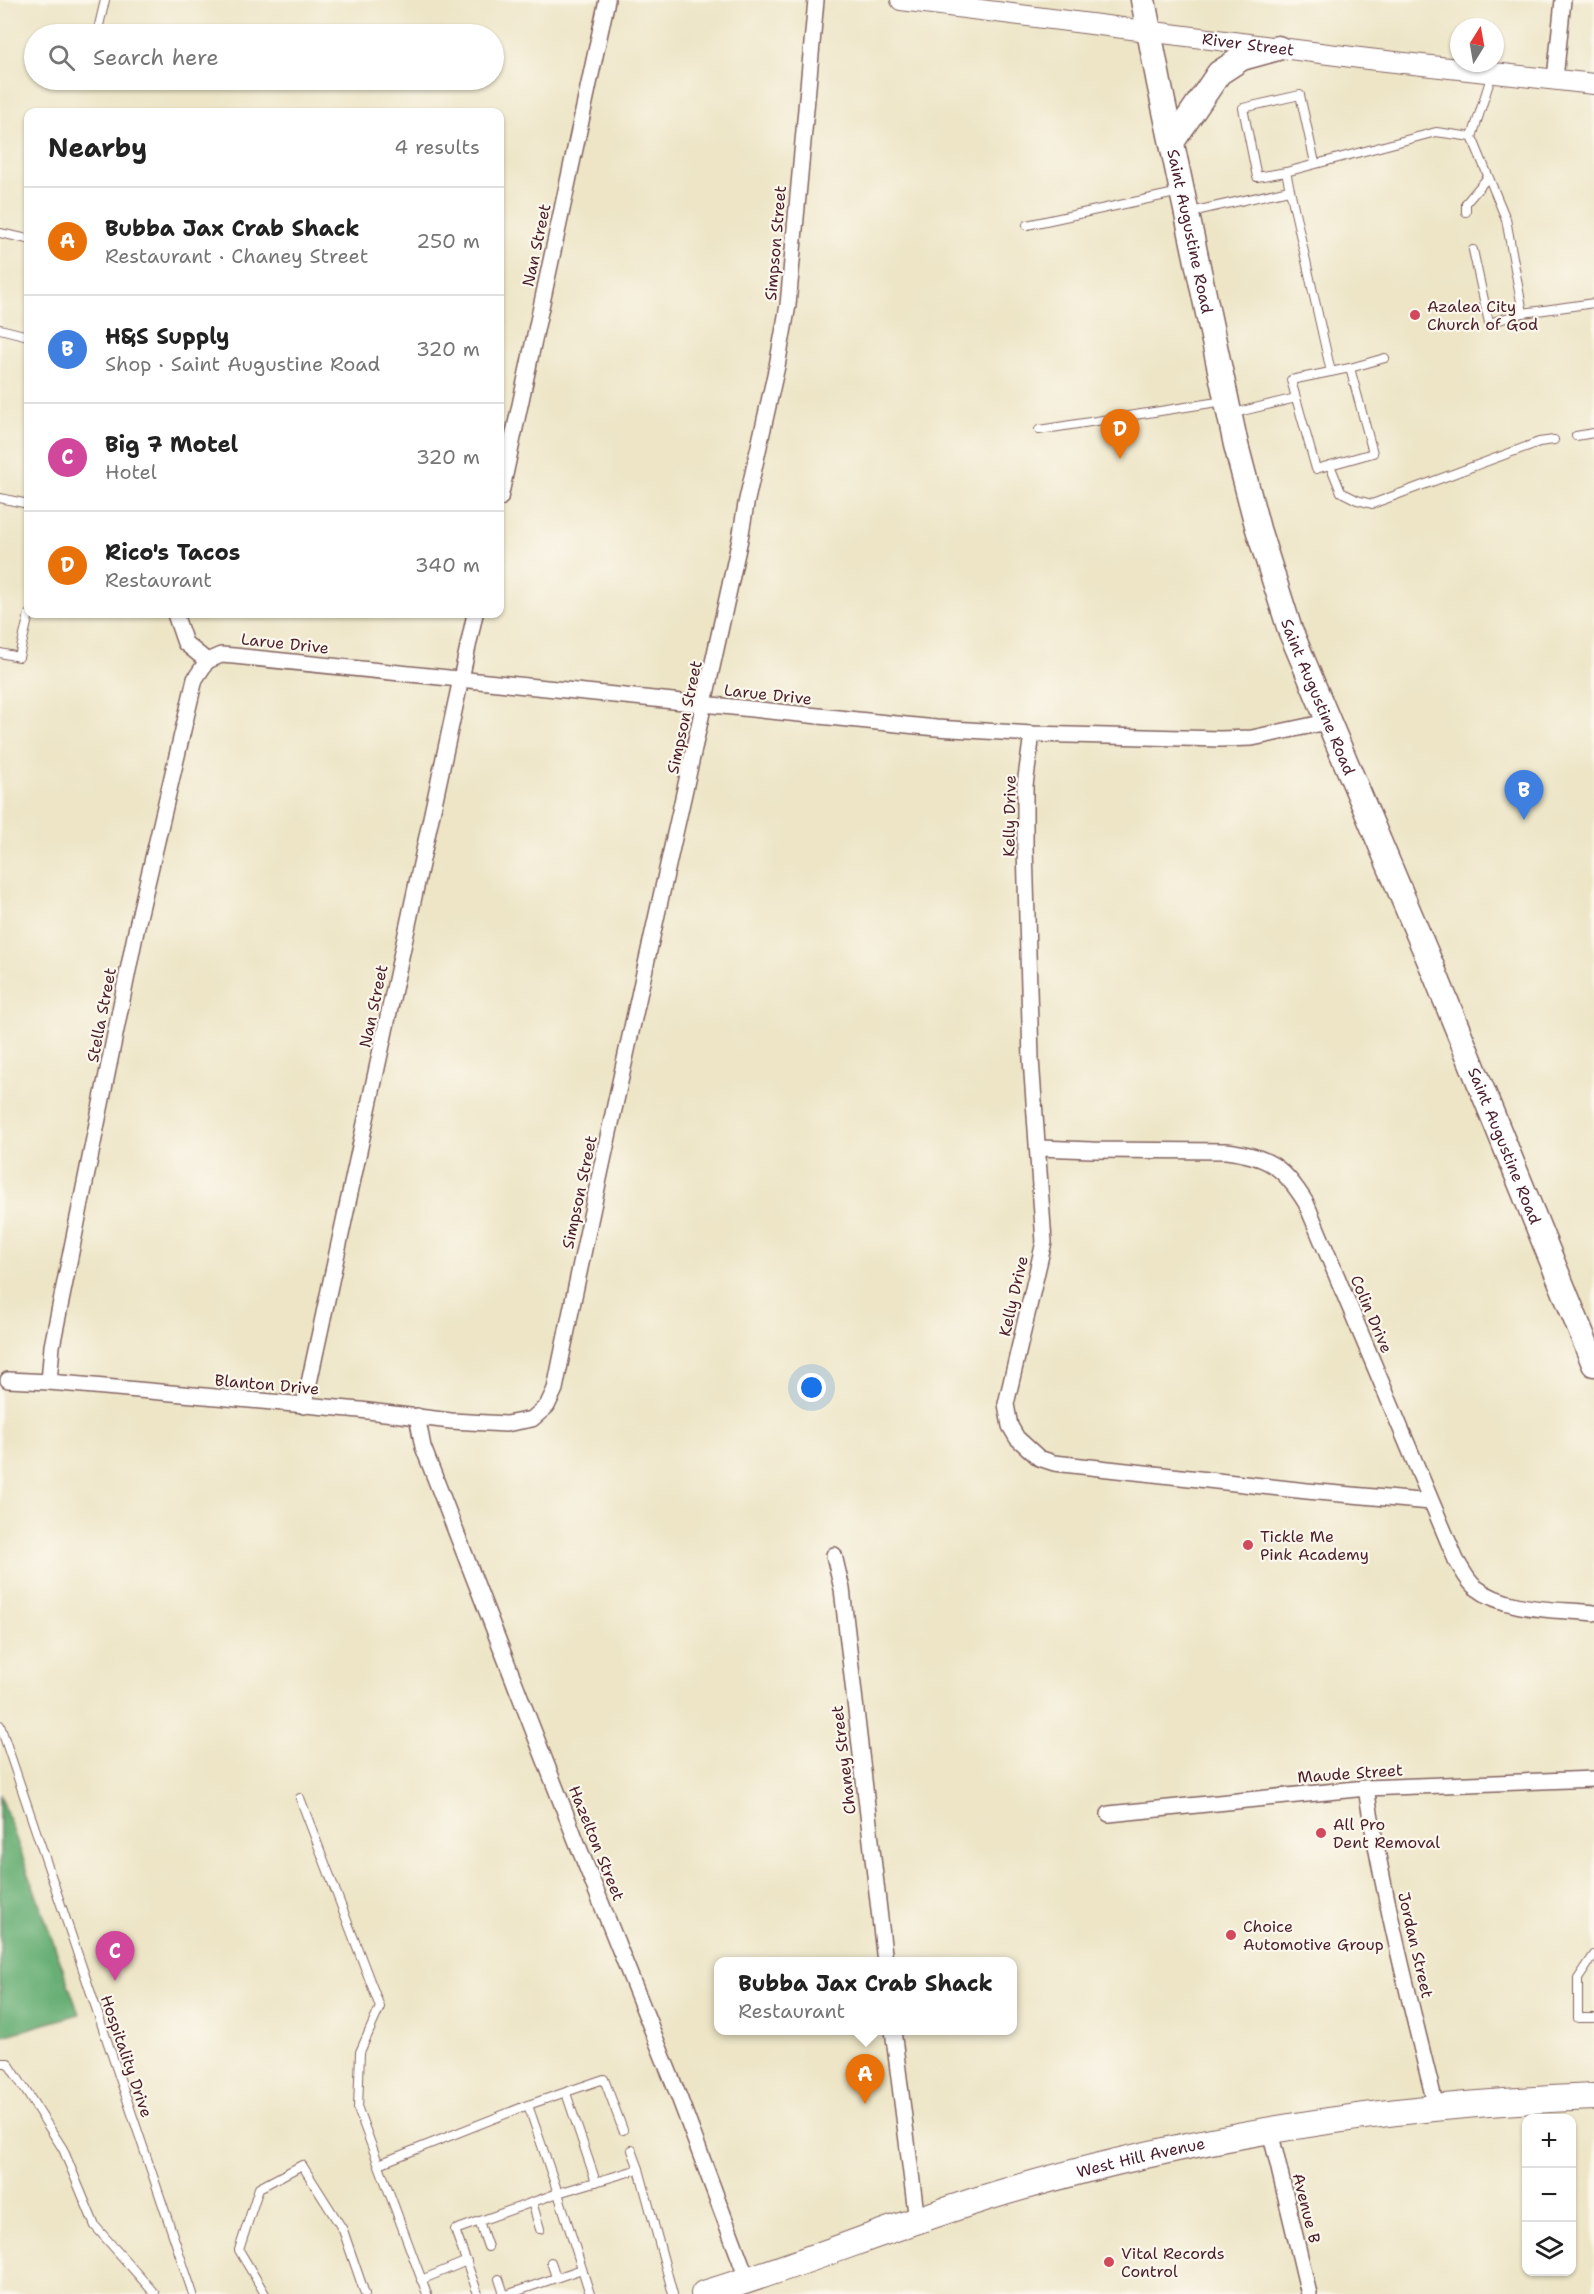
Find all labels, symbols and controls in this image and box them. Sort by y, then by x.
north arrow [1450,18,1504,72]
search box [24,24,504,90]
street label: River Street [1201,28,1295,61]
icon: search [45,41,78,74]
text: Search here [93,43,219,72]
text: Nearby [48,130,147,165]
text: 4 results [394,134,480,160]
street label: Saint Augustine Road [1162,147,1218,315]
street label: Simpson Street [760,185,791,301]
street label: Nan Street [517,202,556,288]
text: Bubba Jax Crab Shack [105,214,360,243]
text: A [60,228,75,254]
text: 250 m [416,228,480,254]
text: Restaurant · Chaney Street [105,243,368,269]
place label: Azalea City Church of God [1427,296,1538,335]
marker: Azalea City Church of God [1408,308,1422,322]
text: H&S Supply [105,322,230,351]
text: B [61,336,74,362]
text: 320 m [416,336,480,362]
text: Shop · Saint Augustine Road [105,351,380,377]
pin: D [1100,410,1140,459]
text: Big 7 Motel [105,430,238,459]
text: C [61,444,74,470]
text: 320 m [416,444,480,470]
text: Hotel [105,459,157,485]
text: Rico's Tacos [105,538,240,567]
text: D [60,552,75,578]
text: 340 m [415,552,480,578]
text: Restaurant [105,567,212,593]
street label: Saint Augustine Road [1276,616,1360,778]
street label: Larue Drive [240,628,330,659]
street label: Simpson Street [662,658,707,776]
street label: Larue Drive [723,679,813,710]
pin: B [1504,770,1544,820]
street label: Kelly Drive [998,775,1021,857]
street label: Nan Street [354,963,393,1049]
street label: Stella Street [82,966,121,1064]
street label: Saint Augustine Road [1463,1064,1546,1227]
street label: Simpson Street [557,1133,602,1251]
street label: Kelly Drive [994,1254,1033,1338]
street label: Colin Drive [1346,1272,1397,1356]
street label: Blanton Drive [214,1369,320,1400]
your location [797,1373,826,1402]
place label: Tickle Me Pink Academy [1260,1526,1369,1565]
marker: Tickle Me Pink Academy [1241,1538,1255,1552]
street label: Chaney Street [826,1704,861,1816]
street label: Maude Street [1297,1759,1404,1788]
street label: Hazelton Street [564,1782,629,1904]
place label: All Pro Dent Removal [1333,1814,1440,1853]
marker: All Pro Dent Removal [1314,1826,1328,1840]
street label: Jordan Street [1393,1890,1438,2000]
place label: Choice Automotive Group [1243,1916,1384,1955]
marker: Choice Automotive Group [1224,1928,1238,1942]
pin: C [96,1932,134,1981]
popup [714,1957,1017,2035]
text: Bubba Jax Crab Shack [738,1969,993,1998]
street label: Hospitality Drive [96,1992,157,2120]
text: Restaurant [738,1998,845,2024]
pin: A [846,2054,884,2104]
map controls [1522,2114,1576,2276]
button: + [1522,2114,1576,2168]
street label: West Hill Avenue [1074,2133,1207,2183]
button: − [1522,2168,1576,2222]
street label: Avenue B [1288,2171,1325,2245]
button: layers [1522,2222,1576,2276]
place label: Vital Records Control [1121,2243,1225,2282]
marker: Vital Records Control [1102,2255,1116,2269]

